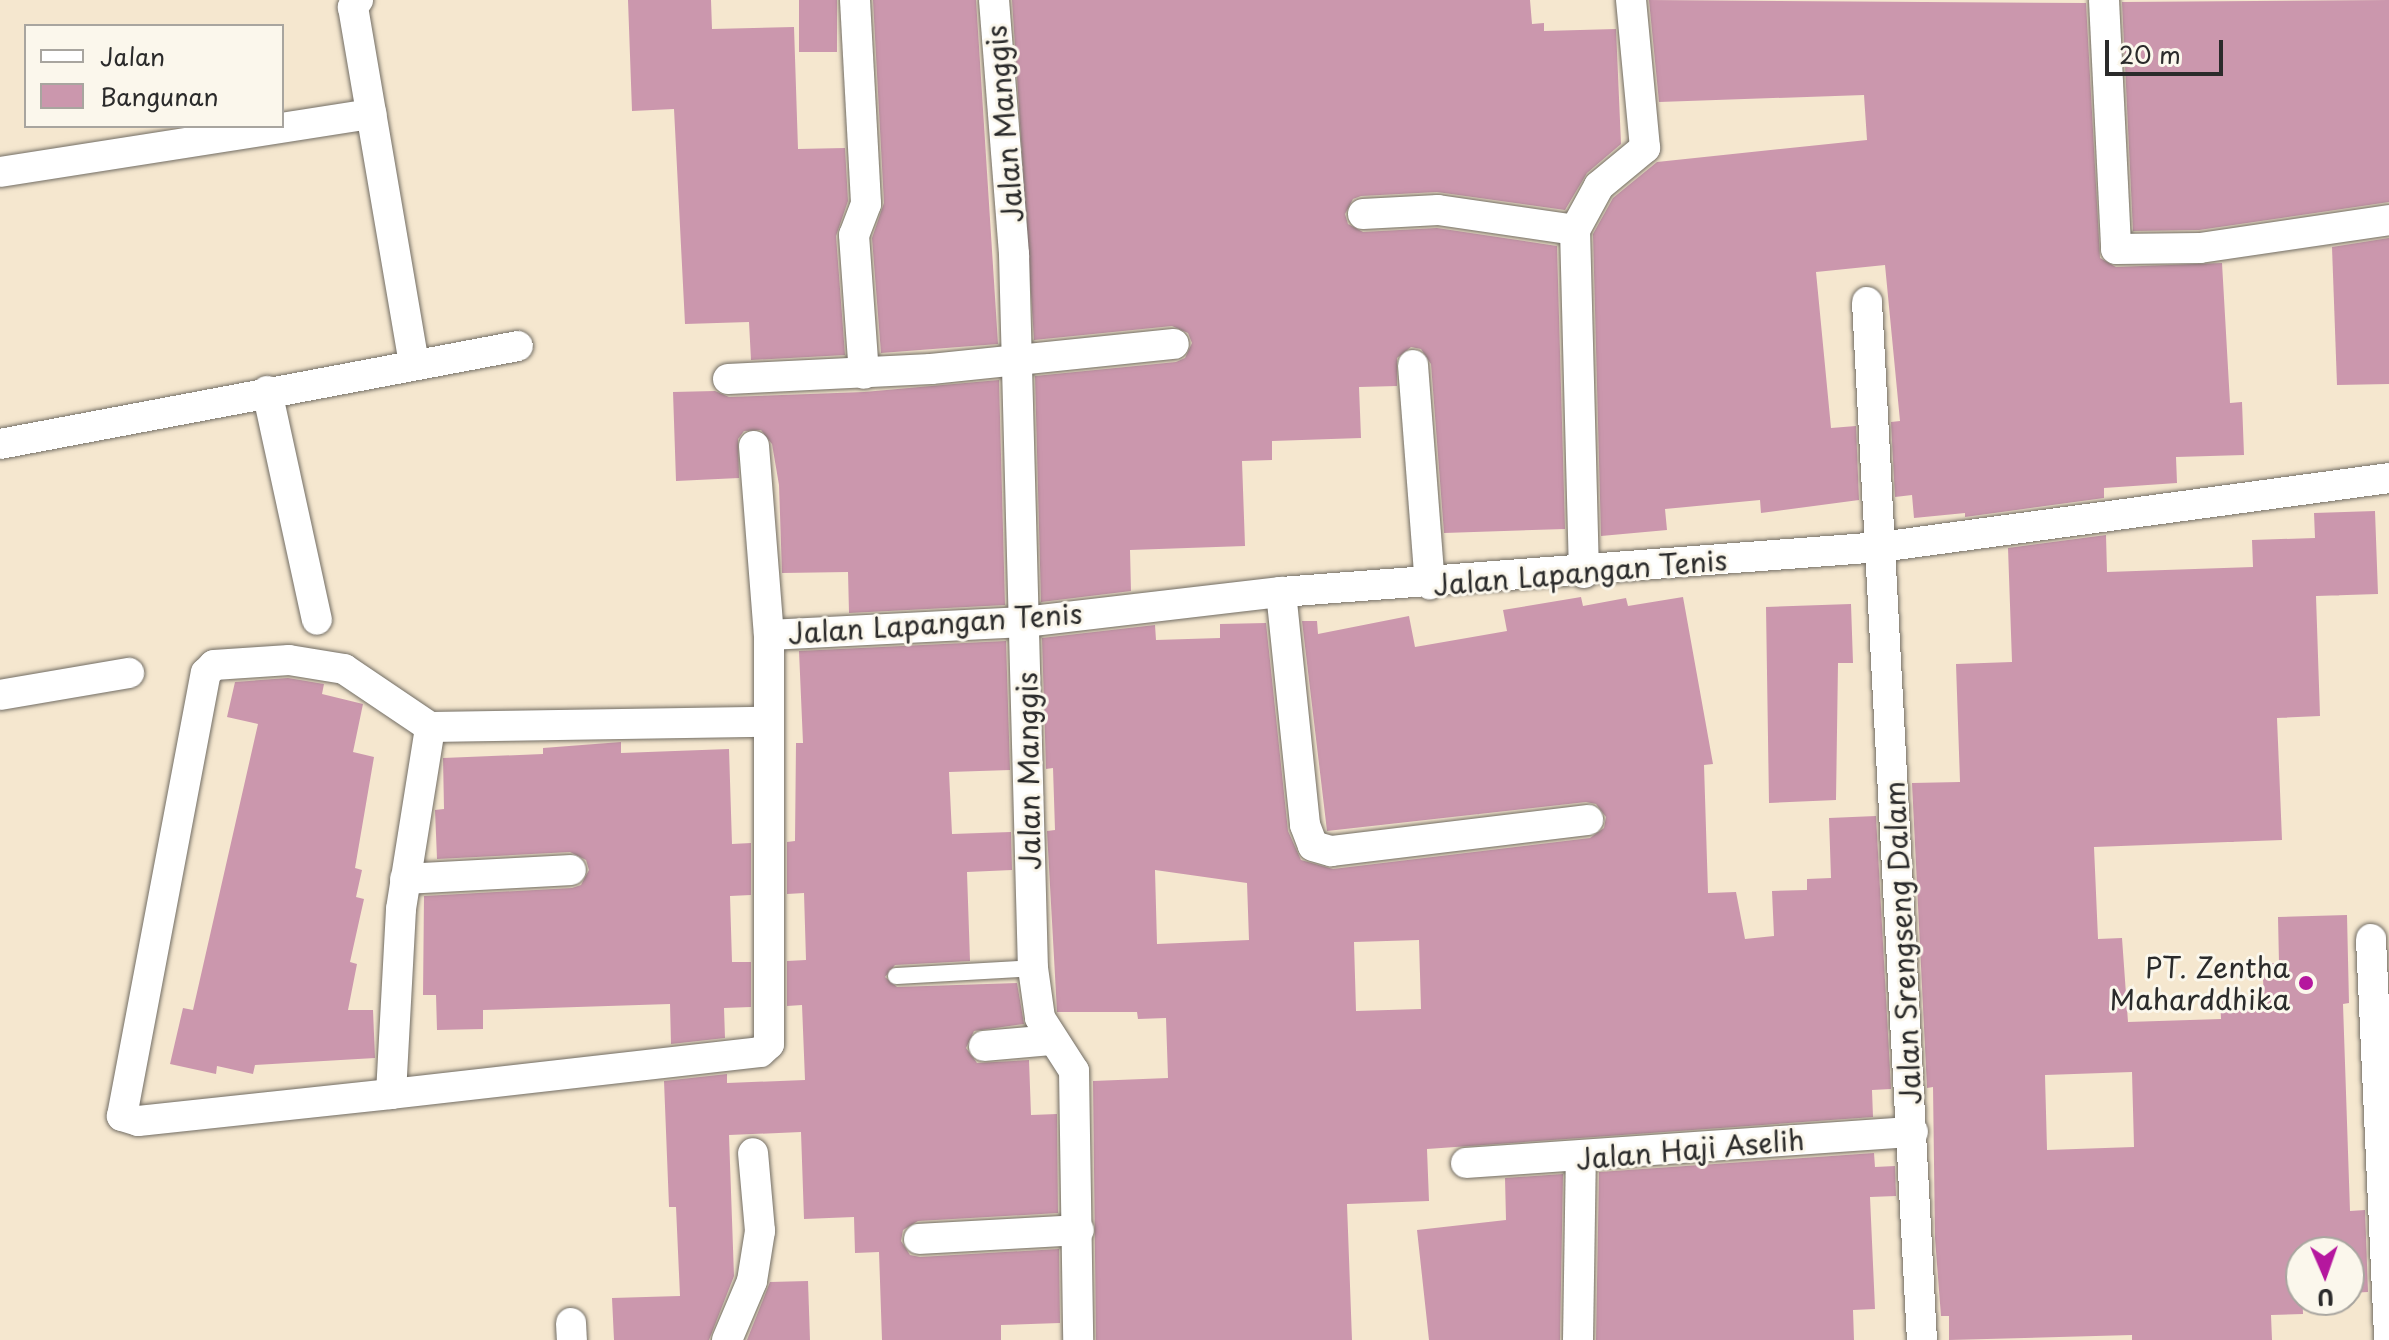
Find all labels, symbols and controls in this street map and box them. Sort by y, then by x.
street label: Jalan Manggis [979,23,1029,225]
legend [24,24,284,128]
scale bar [2109,24,2227,74]
text: 20 m [2119,36,2181,72]
text: Jalan [100,38,165,74]
text: Bangunan [100,78,219,114]
street label: Jalan Lapangan Tenis [1432,542,1728,602]
street label: Jalan Lapangan Tenis [787,596,1083,650]
street label: Jalan Manggis [1009,671,1047,871]
street label: Jalan Srengseng Dalam [1877,780,1927,1106]
place label: PT. Zentha Maharddhika [2110,950,2290,1016]
marker: PT. Zentha Maharddhika [2297,974,2315,992]
street label: Jalan Haji Aselih [1574,1122,1806,1176]
north arrow [2285,1236,2365,1316]
text: U [2317,1282,2335,1315]

